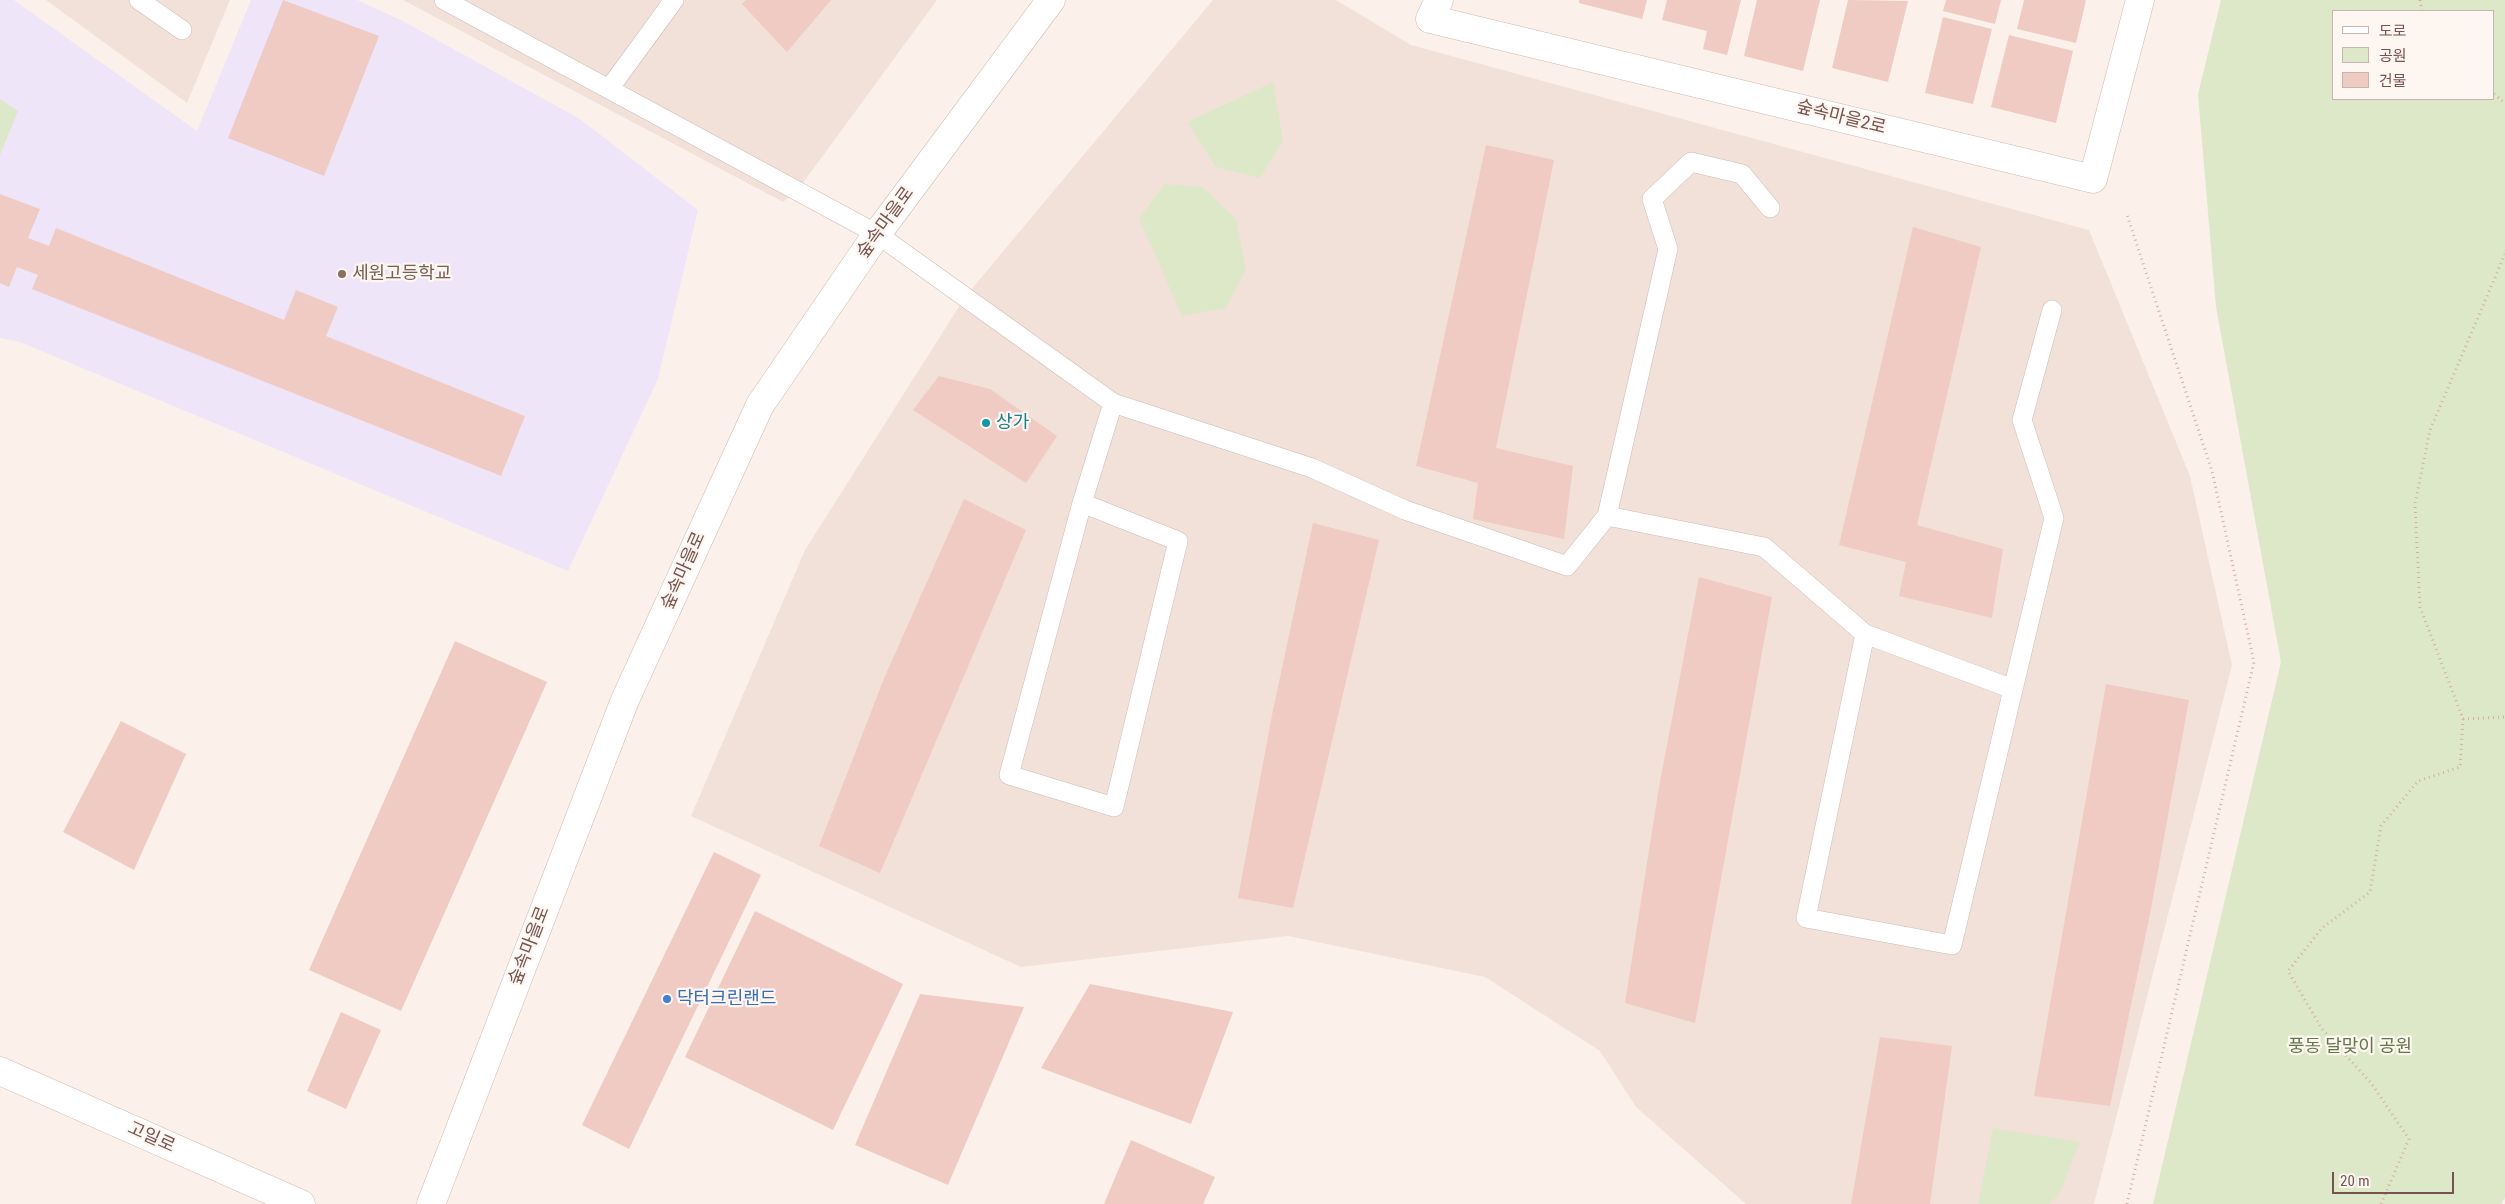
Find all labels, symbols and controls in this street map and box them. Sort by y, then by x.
legend [2332,10,2495,100]
text: 도로 [2379,22,2407,40]
text: 공원 [2379,47,2407,65]
text: 건물 [2379,72,2407,90]
street label: 숲속마을2로 [1794,96,1888,140]
street label: 숲속마을로 [853,183,919,263]
place label: 세원고등학교 [352,263,451,285]
marker: 세원고등학교 [336,268,348,280]
place label: 상가 [996,412,1029,434]
marker: 상가 [980,417,992,429]
street label: 숲속마을로 [657,529,711,613]
street label: 숲속마을로 [505,903,555,989]
place label: 닥터크린랜드 [677,988,776,1010]
marker: 닥터크린랜드 [661,993,673,1005]
park label: 풍동 달맞이 공원 [2288,1036,2412,1058]
street label: 고일로 [124,1118,178,1158]
scale bar [2335,1162,2458,1194]
text: 20 m [2340,1172,2370,1190]

